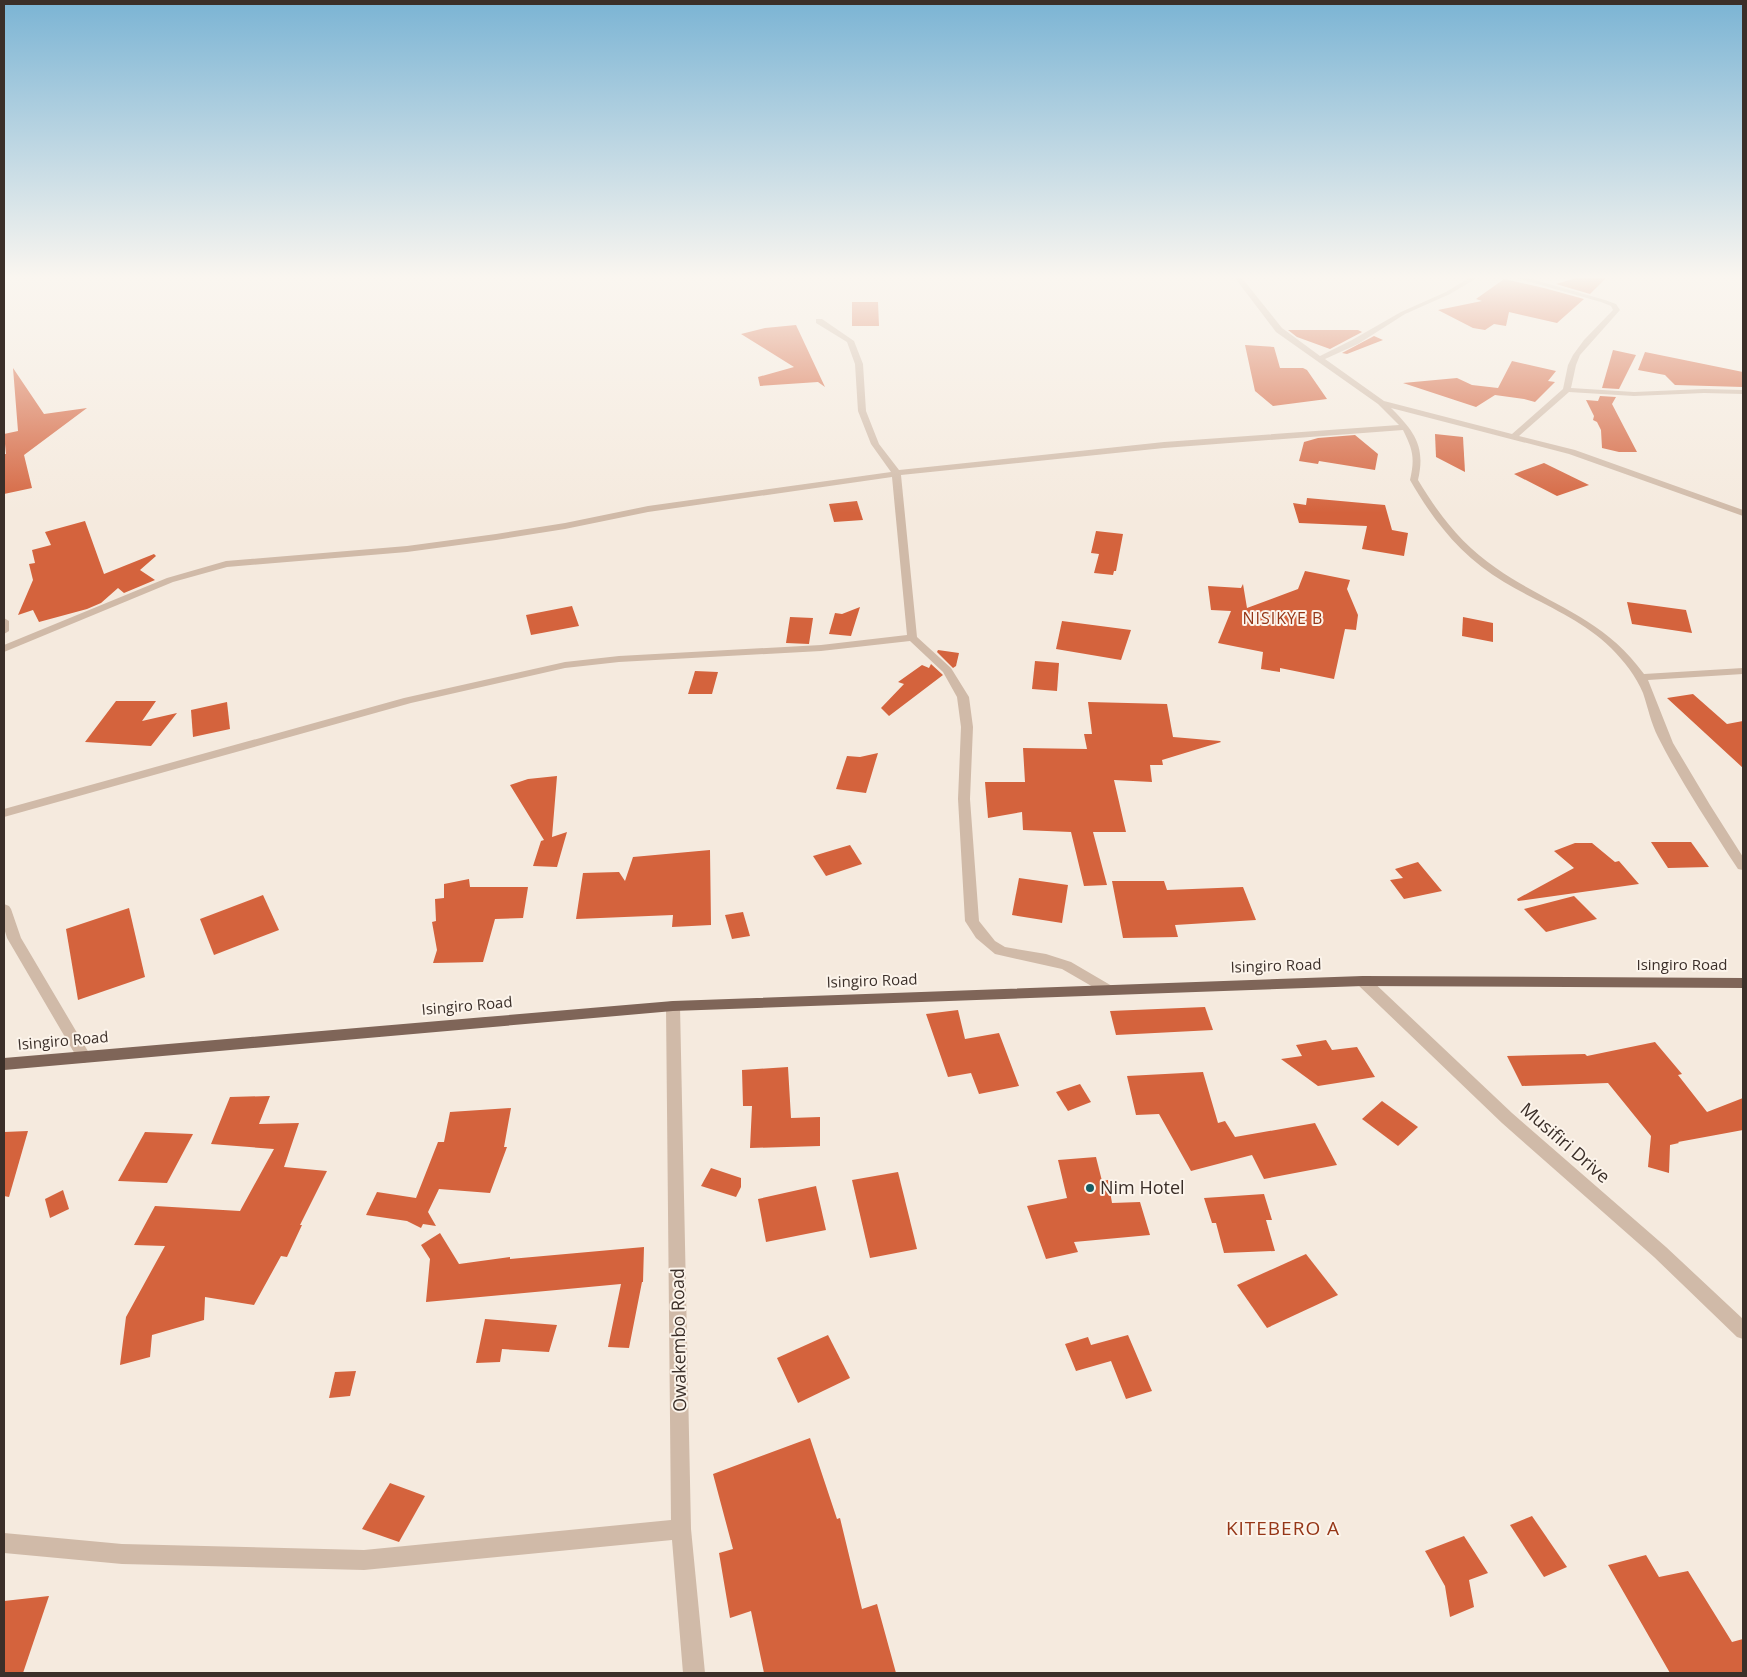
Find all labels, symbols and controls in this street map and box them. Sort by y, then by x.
district label: NISIKYE B [1243,607,1323,629]
street label: Isingiro Road [1230,953,1322,977]
street label: Isingiro Road [1636,954,1728,974]
street label: Isingiro Road [826,968,918,992]
street label: Isingiro Road [421,991,513,1019]
street label: Isingiro Road [17,1026,109,1054]
street label: Musifiri Drive [1516,1097,1616,1188]
place label: Nim Hotel [1100,1175,1185,1199]
marker: Nim Hotel [1084,1182,1096,1194]
street label: Owakembo Road [665,1268,691,1412]
district label: KITEBERO A [1226,1515,1340,1541]

